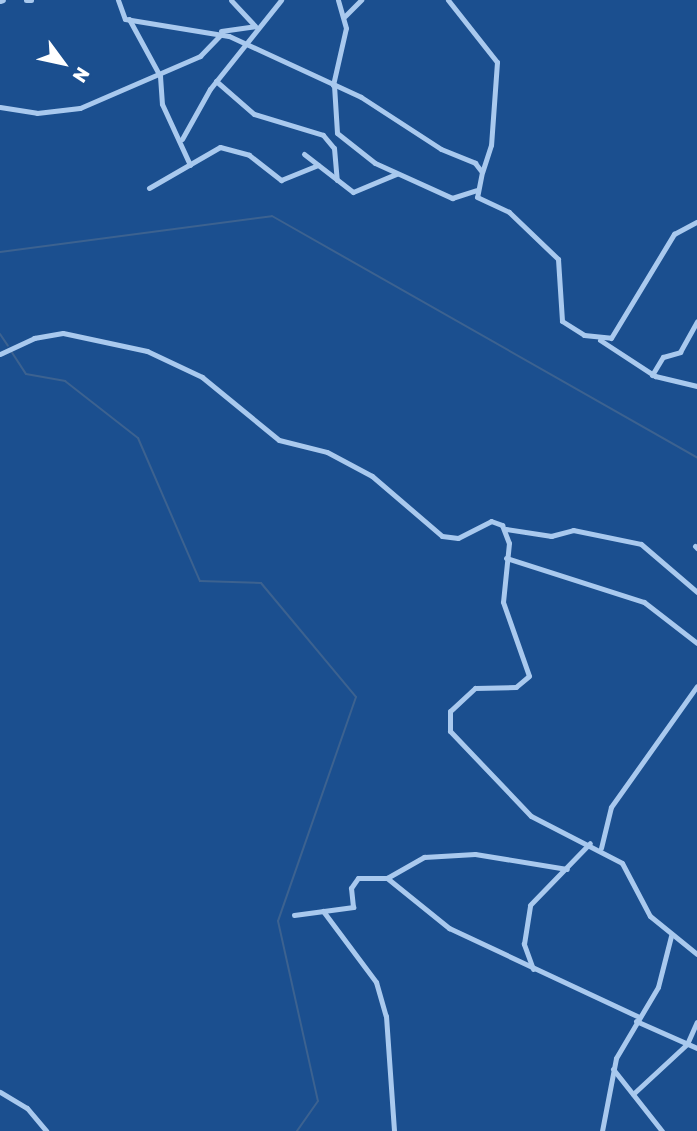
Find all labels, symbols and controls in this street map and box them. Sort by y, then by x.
north arrow [28,28,98,98]
text: N [68,63,94,87]

